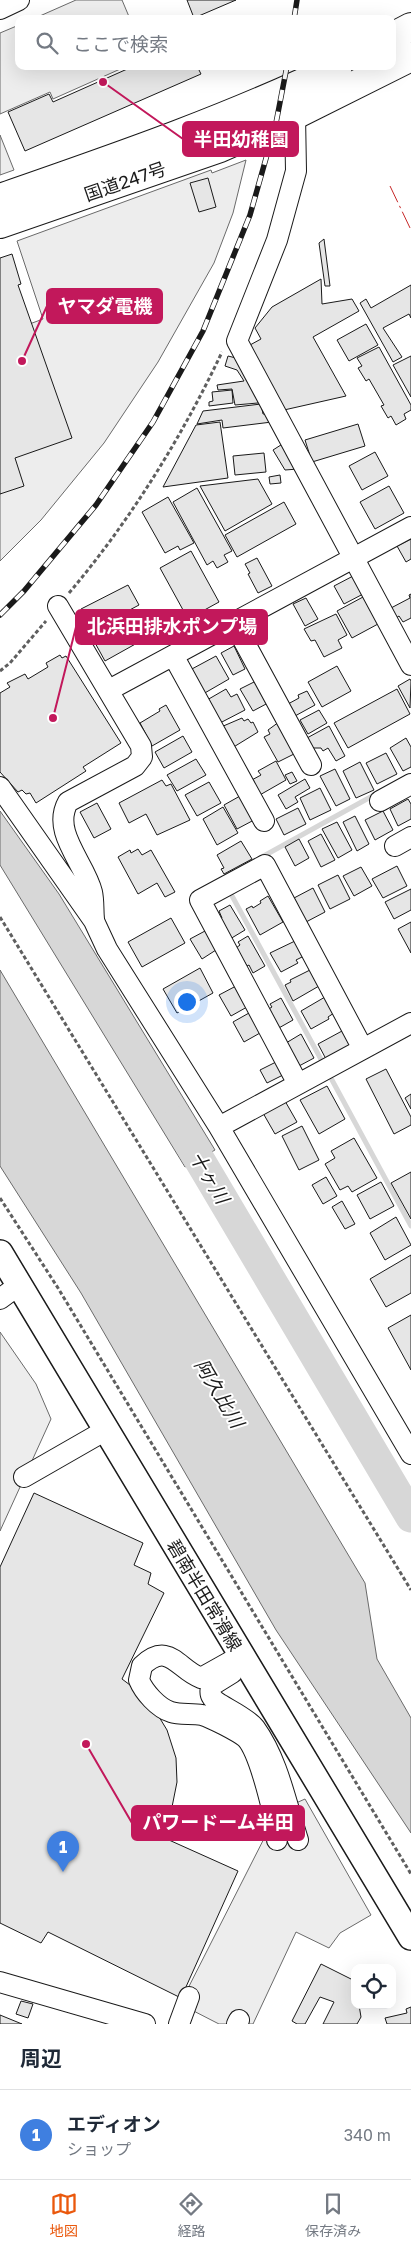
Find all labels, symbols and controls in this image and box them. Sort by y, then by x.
search box [15,15,396,70]
icon: search [33,29,61,57]
text: ここで検索 [73,32,168,55]
callout: 半田幼稚園 [183,122,298,156]
text: 半田幼稚園 [193,127,289,150]
street label: 国道247号 [81,157,169,205]
callout: ヤマダ電機 [47,289,162,323]
text: ヤマダ電機 [57,294,153,317]
callout: 北浜田排水ポンプ場 [76,610,267,644]
text: 北浜田排水ポンプ場 [87,614,257,637]
your location [174,989,200,1015]
water label: 十ヶ川 [185,1147,236,1209]
water label: 阿久比川 [191,1354,250,1433]
street label: 碧南半田常滑線 [163,1535,247,1655]
callout: パワードーム半田 [132,1806,304,1840]
text: パワードーム半田 [142,1810,294,1833]
pin: 1 [47,1831,79,1872]
map controls [351,1964,396,2009]
button: locate [351,1964,396,2009]
text: 周辺 [20,2045,62,2071]
text: エディオン [67,2112,161,2135]
text: 1 [32,2125,40,2145]
text: 340 m [344,2125,391,2145]
text: ショップ [67,2139,131,2159]
tab: 地図 [50,2190,78,2240]
tab: 経路 [177,2190,205,2240]
tab: 保存済み [305,2190,361,2240]

